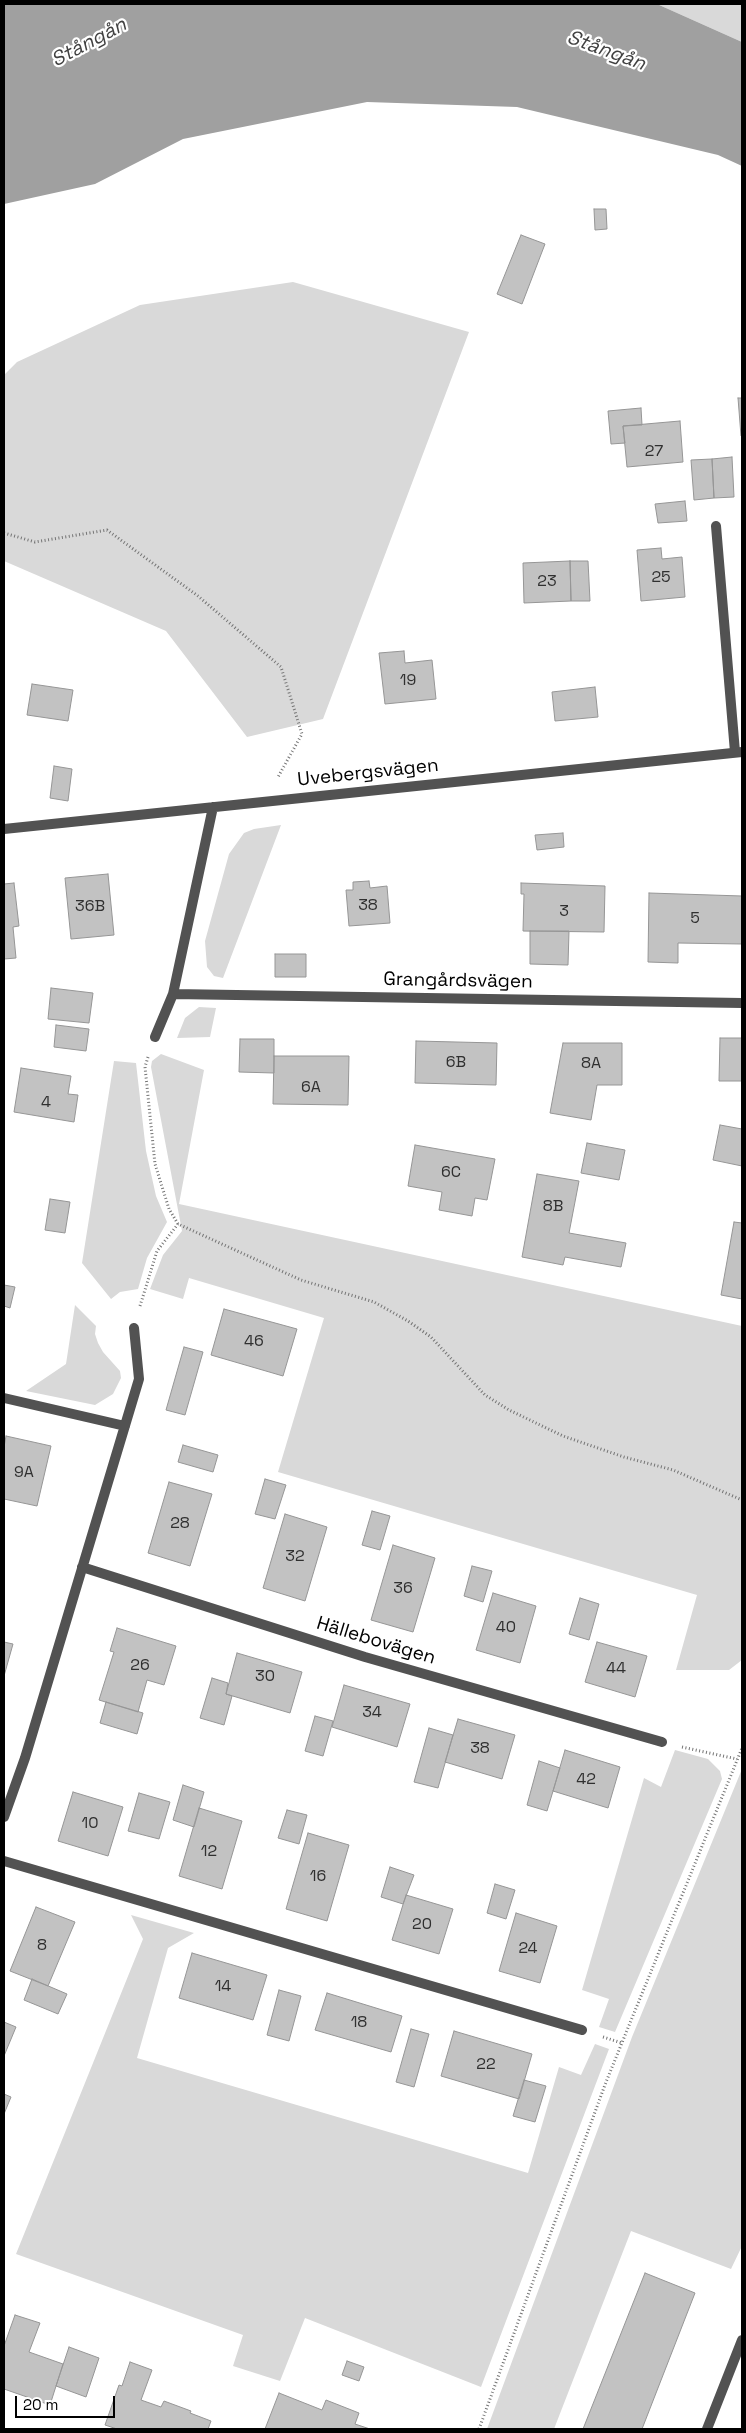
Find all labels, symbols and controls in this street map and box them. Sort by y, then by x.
water label: Stångån [47,13,131,73]
water label: Stångån [563,26,649,76]
house number: 27 [645,442,663,462]
house number: 25 [651,568,671,588]
house number: 23 [537,572,557,592]
house number: 19 [400,671,416,691]
street label: Uvebergsvägen [296,754,440,792]
house number: 38 [358,896,378,916]
house number: 36B [75,897,105,917]
house number: 3 [559,902,569,922]
house number: 5 [690,909,700,929]
street label: Grangårdsvägen [383,968,533,994]
house number: 6B [446,1053,466,1073]
house number: 8A [581,1054,601,1074]
house number: 6A [301,1078,321,1098]
house number: 4 [41,1093,51,1113]
house number: 6C [441,1163,461,1183]
house number: 8B [543,1197,563,1217]
house number: 46 [244,1332,264,1352]
house number: 9A [14,1463,34,1483]
house number: 28 [170,1514,190,1534]
house number: 32 [285,1547,305,1567]
house number: 36 [393,1579,413,1599]
street label: Hällebovägen [314,1612,438,1670]
house number: 40 [496,1618,516,1638]
house number: 26 [130,1656,150,1676]
house number: 44 [606,1659,626,1679]
house number: 30 [255,1667,275,1687]
house number: 34 [362,1703,382,1723]
house number: 38 [470,1739,490,1759]
house number: 42 [576,1770,596,1790]
house number: 10 [82,1814,98,1834]
house number: 12 [201,1842,217,1862]
house number: 16 [310,1867,326,1887]
house number: 20 [412,1915,432,1935]
house number: 8 [37,1936,47,1956]
house number: 24 [518,1939,538,1959]
house number: 14 [215,1977,231,1997]
house number: 18 [351,2013,367,2033]
house number: 22 [476,2055,496,2075]
scale bar [18,2386,118,2418]
text: 20 m [23,2395,58,2414]

